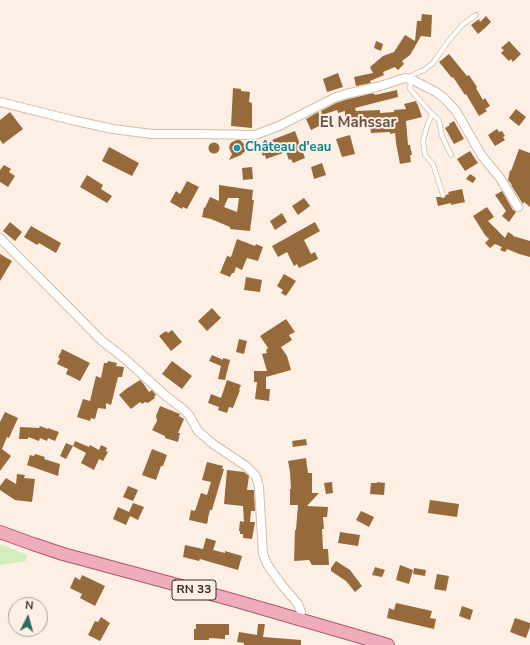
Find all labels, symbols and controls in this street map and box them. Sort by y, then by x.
district label: El Mahssar [320,114,396,132]
place label: Château d'eau [245,140,331,156]
marker: Château d'eau [232,143,242,153]
road number: RN 33 [172,580,216,600]
north arrow [8,597,48,637]
text: N [24,598,34,613]

